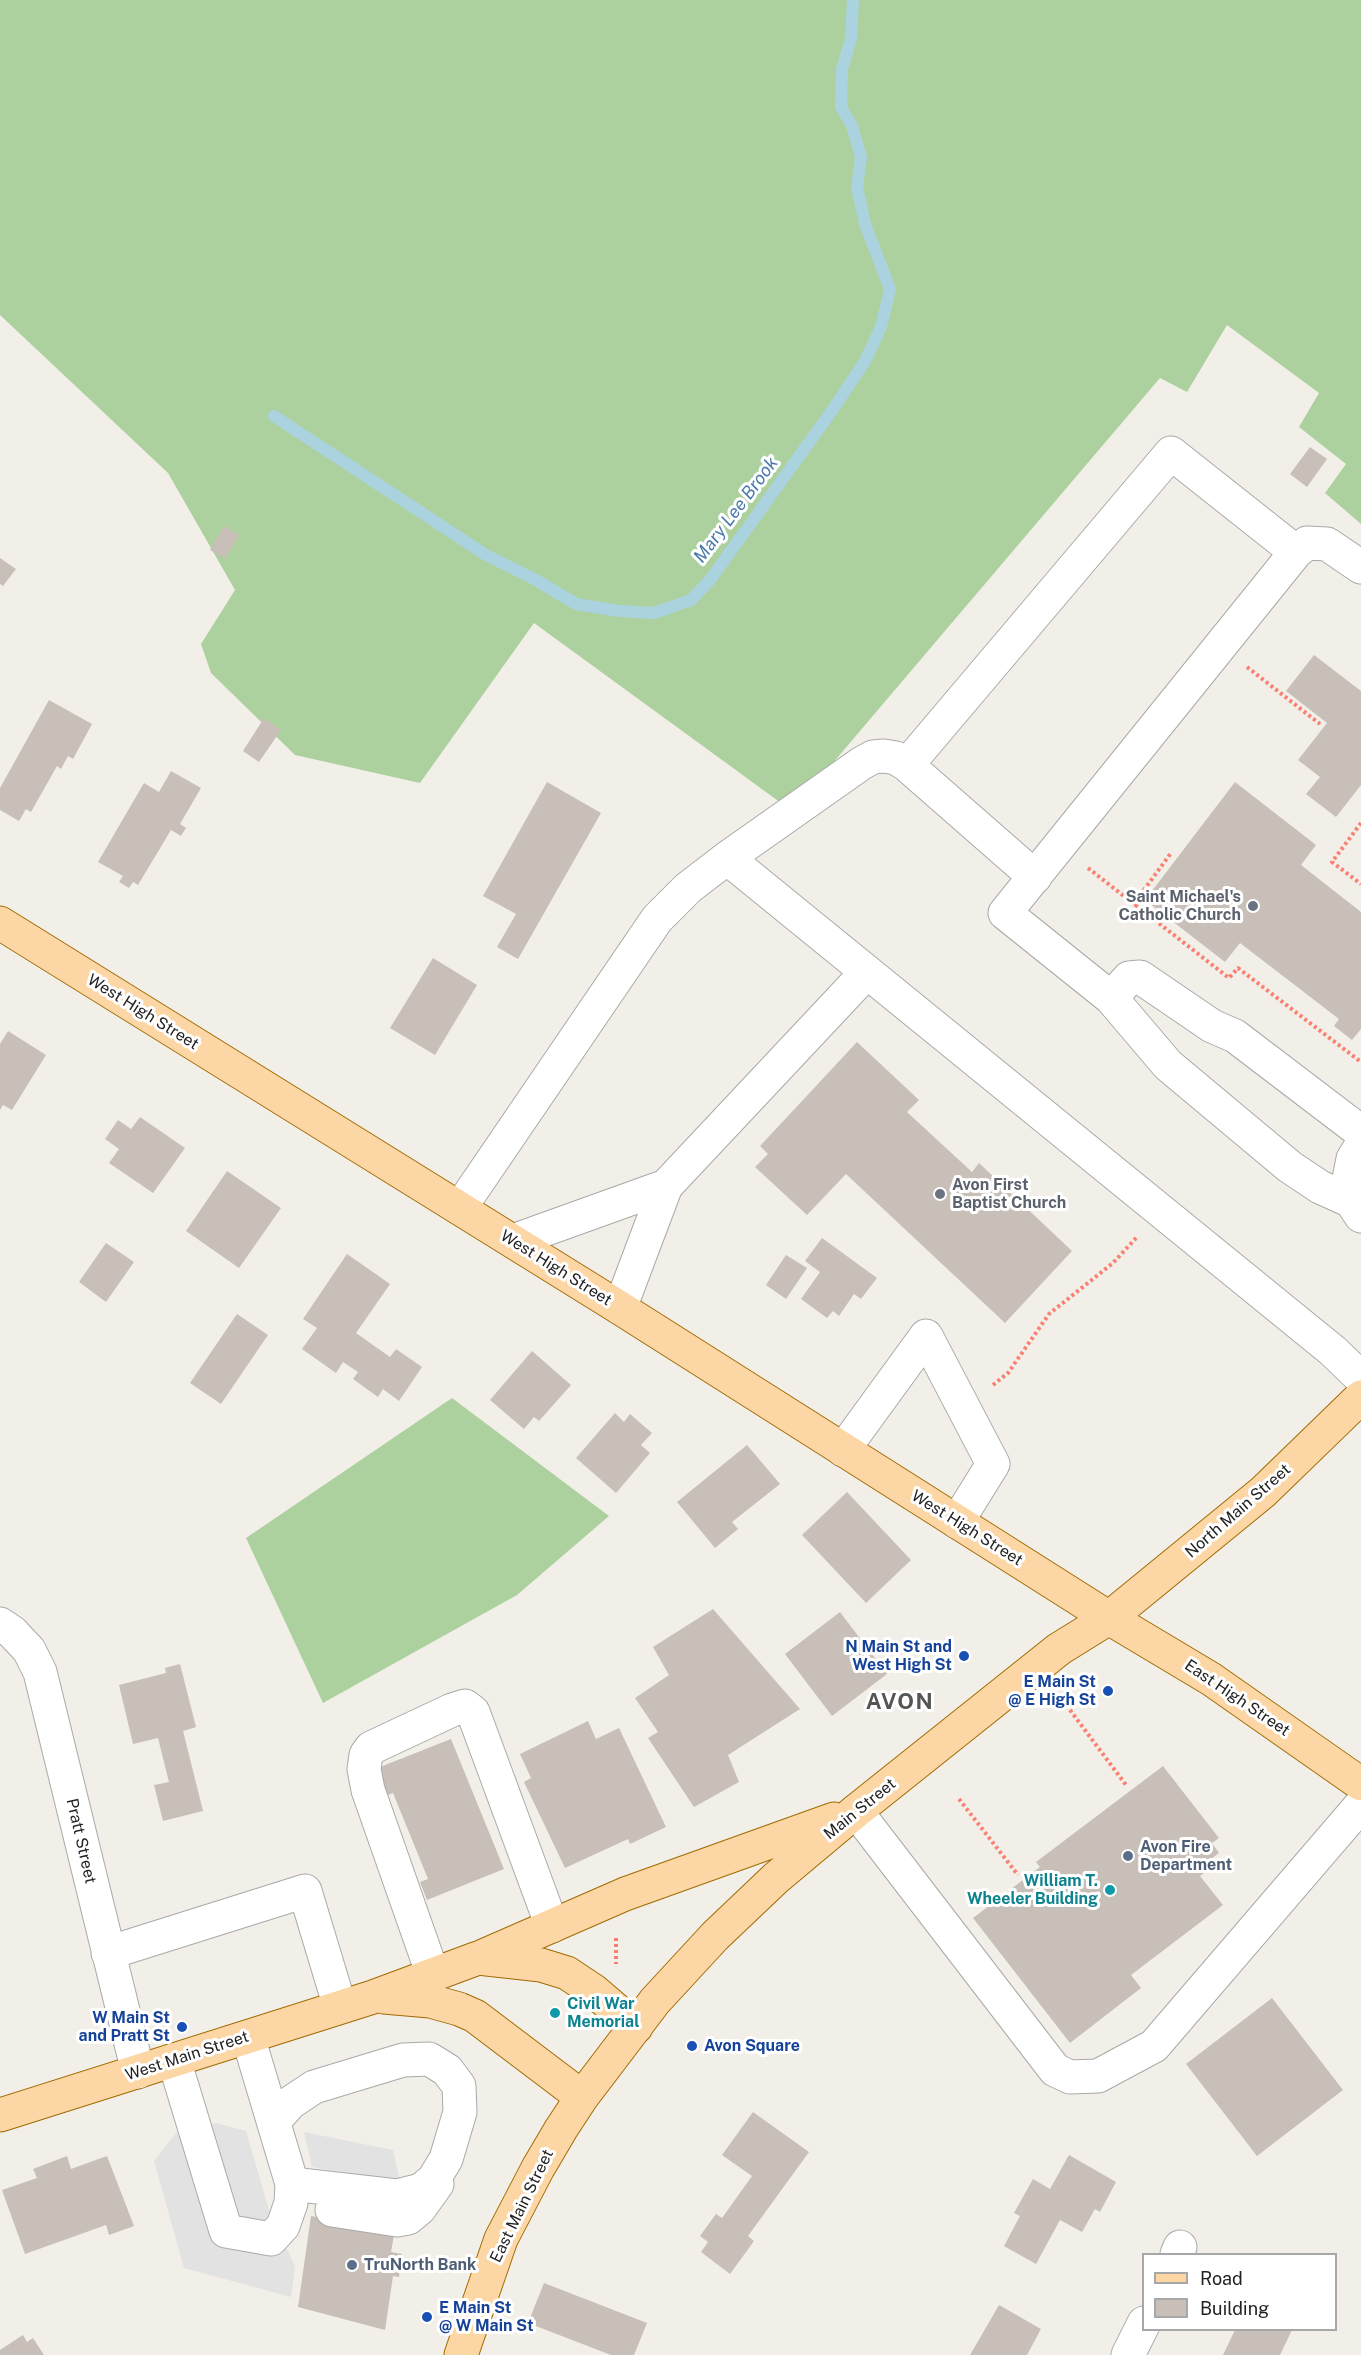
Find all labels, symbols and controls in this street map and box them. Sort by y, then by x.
water label: Mary Lee Brook [689,453,783,567]
place label: Saint Michael's Catholic Church [1118,887,1241,925]
marker: Saint Michael's Catholic Church [1246,899,1260,913]
street label: West High Street [84,970,202,1054]
place label: Avon First Baptist Church [952,1175,1066,1213]
marker: Avon First Baptist Church [933,1187,947,1201]
street label: West High Street [497,1226,615,1310]
street label: North Main Street [1181,1460,1295,1562]
street label: West High Street [908,1486,1026,1570]
place label: N Main St and West High St [845,1637,952,1675]
marker: N Main St and West High St [957,1649,971,1663]
street label: East High Street [1181,1656,1293,1740]
place label: E Main St @ E High St [1008,1672,1096,1710]
marker: E Main St @ E High St [1101,1684,1115,1698]
district label: AVON [866,1689,934,1715]
street label: Main Street [820,1774,900,1844]
street label: Pratt Street [62,1796,100,1886]
place label: Avon Fire Department [1140,1837,1232,1875]
marker: Avon Fire Department [1121,1849,1135,1863]
place label: William T. Wheeler Building [967,1871,1098,1909]
marker: William T. Wheeler Building [1103,1883,1117,1897]
place label: Civil War Memorial [567,1994,639,2032]
marker: Civil War Memorial [548,2006,562,2020]
place label: W Main St and Pratt St [79,2008,170,2046]
marker: W Main St and Pratt St [175,2020,189,2034]
street label: West Main Street [123,2027,251,2085]
place label: Avon Square [704,2036,800,2056]
marker: Avon Square [685,2039,699,2053]
street label: East Main Street [486,2146,558,2266]
legend [1142,2253,1337,2331]
place label: TruNorth Bank [364,2255,476,2275]
marker: TruNorth Bank [345,2258,359,2272]
text: Road [1200,2268,1243,2289]
place label: E Main St @ W Main St [439,2298,534,2336]
text: Building [1200,2298,1269,2319]
marker: E Main St @ W Main St [420,2310,434,2324]

